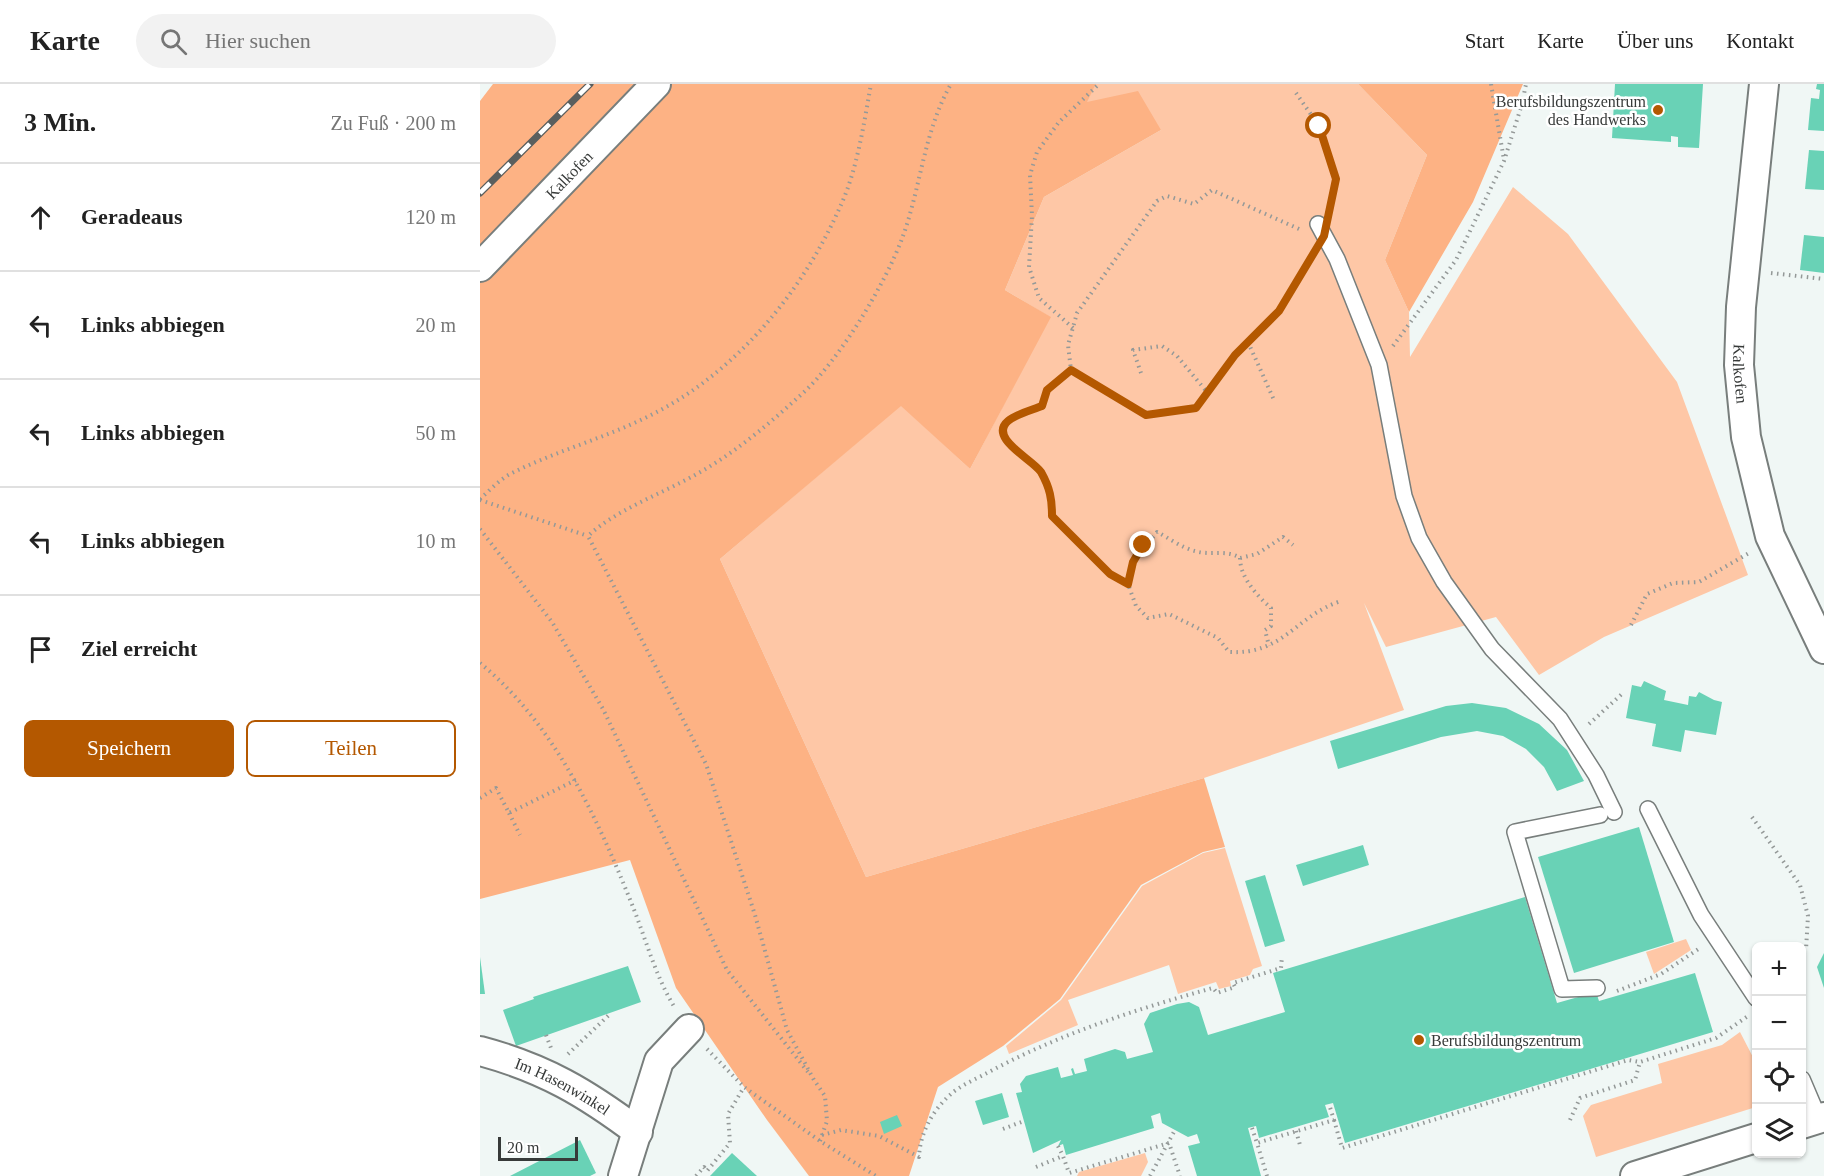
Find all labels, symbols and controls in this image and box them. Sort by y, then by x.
search box [136,14,556,68]
text: Karte [30,25,100,56]
icon: search [157,25,190,58]
text: Hier suchen [205,28,311,53]
text: Start [1465,29,1504,53]
text: Karte [1537,29,1584,53]
text: Über uns [1617,29,1693,53]
text: Kontakt [1726,29,1794,53]
place label: Berufsbildungszentrum des Handwerks [1496,93,1647,128]
marker: Berufsbildungszentrum des Handwerks [1651,103,1665,117]
text: 3 Min. [24,108,96,137]
text: Zu Fuß · 200 m [330,112,456,134]
route start [1305,112,1331,138]
street label: Kalkofen [542,147,595,202]
icon: ahead [24,201,57,234]
text: Geradeaus [81,204,182,229]
text: 120 m [405,206,456,228]
icon: left [24,309,57,342]
text: Links abbiegen [81,312,225,337]
text: 20 m [415,314,456,336]
street label: Kalkofen [1730,344,1751,404]
icon: left [24,417,57,450]
text: Links abbiegen [81,420,225,445]
text: 50 m [415,422,456,444]
icon: left [24,525,57,558]
text: Links abbiegen [81,528,225,553]
text: 10 m [415,530,456,552]
route end [1129,531,1155,557]
icon: arrive [24,633,57,666]
text: Ziel erreicht [81,636,197,661]
button: Speichern [24,720,234,777]
button: Teilen [246,720,456,777]
map controls [1752,942,1806,1158]
button: + [1752,942,1806,996]
button: − [1752,996,1806,1050]
place label: Berufsbildungszentrum [1431,1032,1582,1050]
marker: Berufsbildungszentrum [1412,1033,1426,1047]
button: locate [1752,1050,1806,1104]
street label: Im Hasenwinkel [513,1054,614,1118]
button: layers [1752,1104,1806,1158]
scale bar [498,1134,578,1162]
text: 20 m [507,1139,539,1156]

